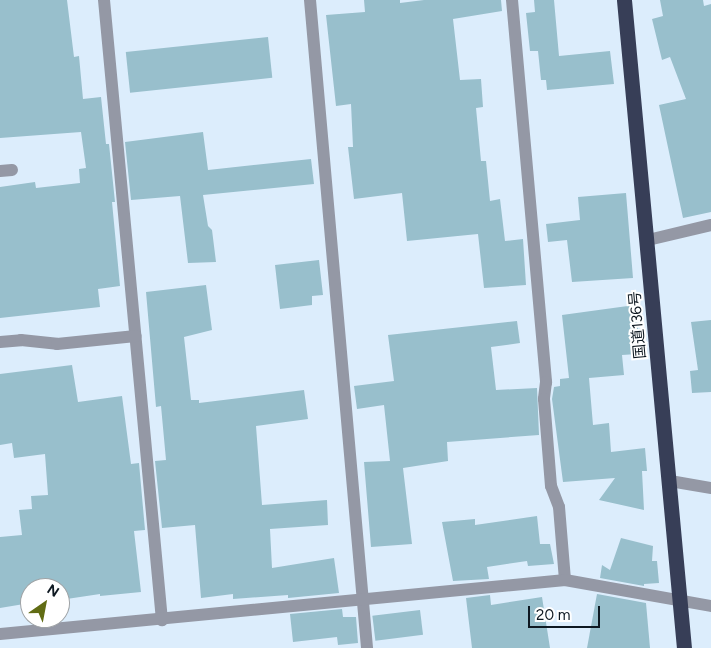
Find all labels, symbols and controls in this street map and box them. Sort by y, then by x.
street label: 国道136号 [626,290,650,360]
north arrow [20,578,70,628]
text: N [44,581,62,601]
scale bar [531,596,604,628]
text: 20 m [536,606,570,624]

